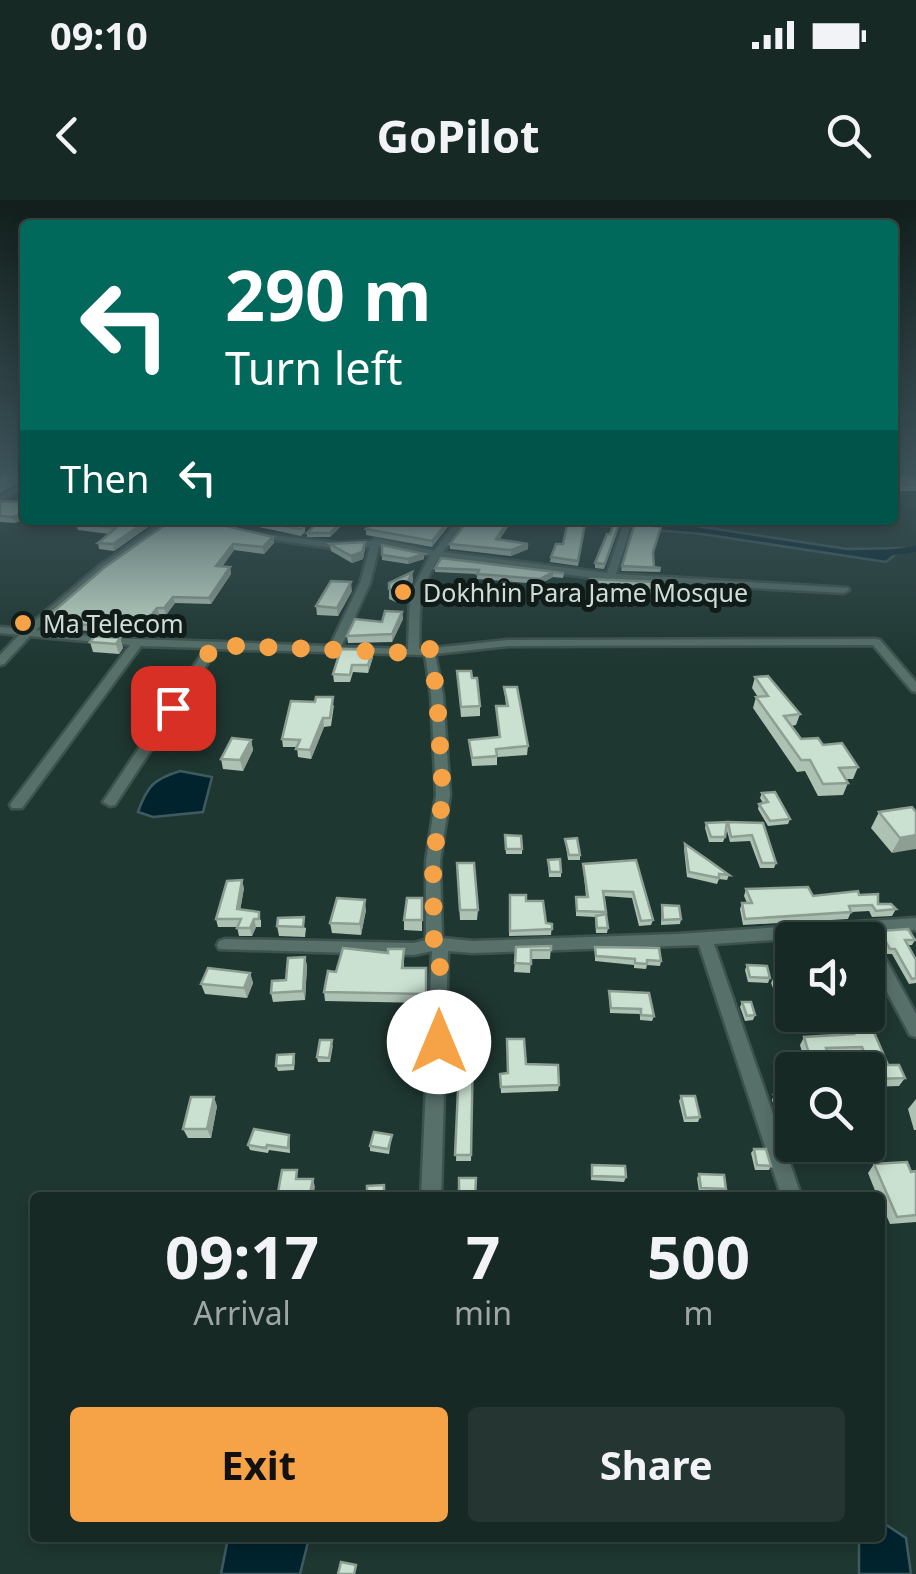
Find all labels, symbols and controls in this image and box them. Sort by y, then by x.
text: 09:10 [50,9,148,61]
text: GoPilot [376,105,540,166]
icon: back [40,108,95,163]
icon: search [821,108,876,163]
text: 290 m [225,246,432,342]
icon: left [60,260,190,390]
text: Turn left [225,337,402,398]
icon: left [170,450,225,505]
text: Then [60,452,150,504]
place label: Dokhhin Para Jame Mosque [423,575,748,609]
marker: Dokhhin Para Jame Mosque [392,581,414,603]
place label: Ma Telecom [43,606,184,640]
marker: Ma Telecom [12,612,34,634]
pin [131,666,216,751]
icon: arrive [146,681,201,736]
map controls [775,922,885,1162]
button: sound [775,922,885,1032]
position arrow [387,990,491,1094]
button: search [775,1052,885,1162]
text: 09:17 [165,1215,319,1297]
text: 7 [466,1215,500,1297]
text: 500 [647,1215,750,1297]
text: Arrival [193,1291,291,1334]
text: min [454,1291,512,1334]
text: m [684,1291,713,1334]
button: Exit [70,1407,448,1522]
button: Share [468,1407,845,1522]

